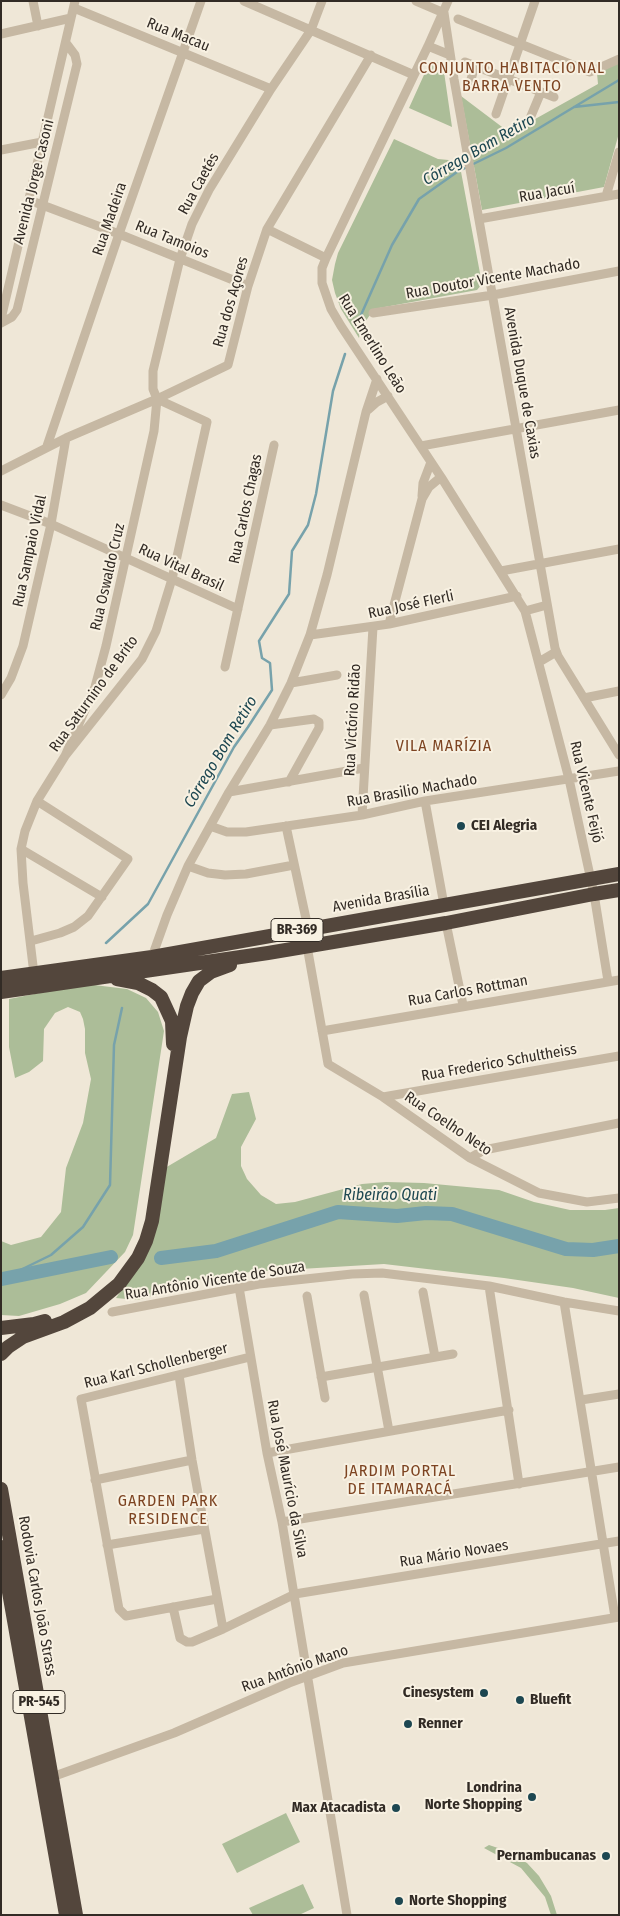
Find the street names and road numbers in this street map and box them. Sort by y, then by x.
street label: Rua Macau [144,14,212,56]
street label: Avenida Jorge Casoni [10,118,58,246]
street label: Rua Caetés [175,150,223,218]
street label: Rua Jacuí [518,179,576,207]
street label: Rua Madeira [89,180,131,258]
street label: Rua Tamoios [132,217,212,263]
street label: Rua dos Açores [209,255,253,349]
street label: Rua Doutor Vicente Machado [404,255,582,303]
street label: Rua Emerlino Leão [334,291,410,397]
street label: Avenida Duque de Caxias [500,306,544,460]
street label: Rua Carlos Chagas [226,453,266,565]
street label: Rua Sampaio Vidal [9,493,51,609]
street label: Rua Oswaldo Cruz [87,522,129,632]
street label: Rua Vital Brasil [135,540,227,596]
street label: Rua José FIerli [367,587,455,623]
street label: Rua Saturnino de Brito [46,632,142,756]
street label: Rua Victório Ridão [341,663,365,777]
street label: Rua Vicente Feijó [566,739,606,845]
street label: Rua Brasilio Machado [345,771,479,811]
street label: Avenida Brasília [331,882,431,916]
road number: BR-369 [271,918,323,942]
street label: Rua Carlos Rottman [407,972,529,1010]
street label: Rua Frederico Schultheiss [420,1040,578,1086]
street label: Rua Coelho Neto [401,1088,495,1160]
street label: Rua Antônio Vicente de Souza [124,1258,306,1304]
street label: Rua Karl Schollenberger [82,1339,230,1393]
street label: Rua José Maurício da Silva [263,1399,311,1559]
street label: Rodovia Carlos João Strass [14,1514,60,1678]
street label: Rua Mário Novaes [398,1537,510,1571]
street label: Rua Antônio Mano [239,1641,351,1697]
road number: PR-545 [13,1690,65,1714]

